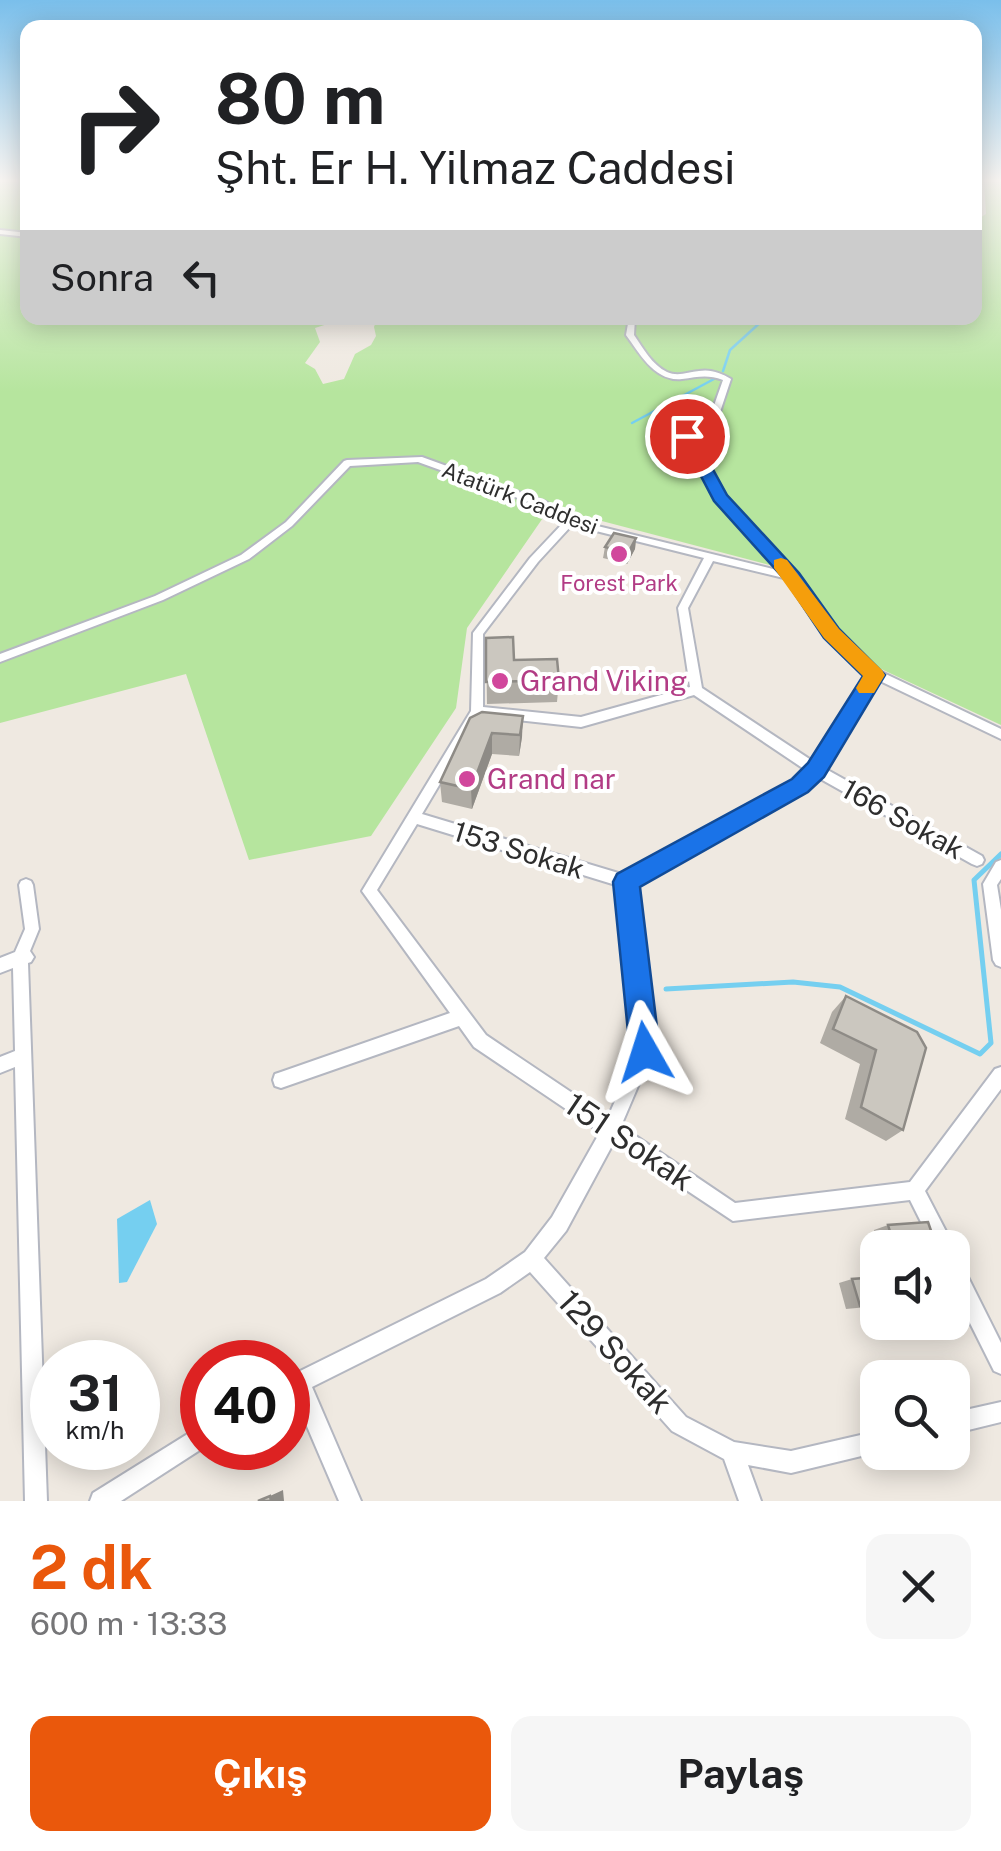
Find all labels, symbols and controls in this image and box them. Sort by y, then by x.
text: 80 m [215,57,385,140]
icon: right [50,60,180,190]
text: Şht. Er H. Yilmaz Caddesi [215,141,735,194]
icon: left [174,250,229,305]
text: Sonra [50,255,154,300]
pin [645,394,730,479]
icon: arrive [660,409,715,464]
street label: Atatürk Caddesi [439,456,601,540]
marker: Forest Park [608,543,630,565]
place label: Forest Park [560,570,678,596]
place label: Grand Viking [520,664,687,697]
marker: Grand Viking [489,670,511,692]
place label: Grand nar [487,762,616,795]
marker: Grand nar [456,768,478,790]
street label: 166 Sokak [837,772,970,865]
street label: 153 Sokak [450,814,588,885]
position arrow [593,1000,697,1104]
street label: 151 Sokak [558,1085,701,1198]
map controls [860,1230,970,1470]
button: sound [860,1230,970,1340]
street label: 129 Sokak [551,1283,680,1421]
speed limit sign: 40 [180,1340,310,1470]
button: search [860,1360,970,1470]
text: 31 [68,1363,122,1422]
text: km/h [66,1415,124,1445]
text: 2 dk [30,1532,153,1603]
button: close [866,1534,971,1639]
text: 600 m · 13:33 [30,1605,227,1642]
button: Çıkış [30,1716,491,1831]
button: Paylaş [511,1716,971,1831]

